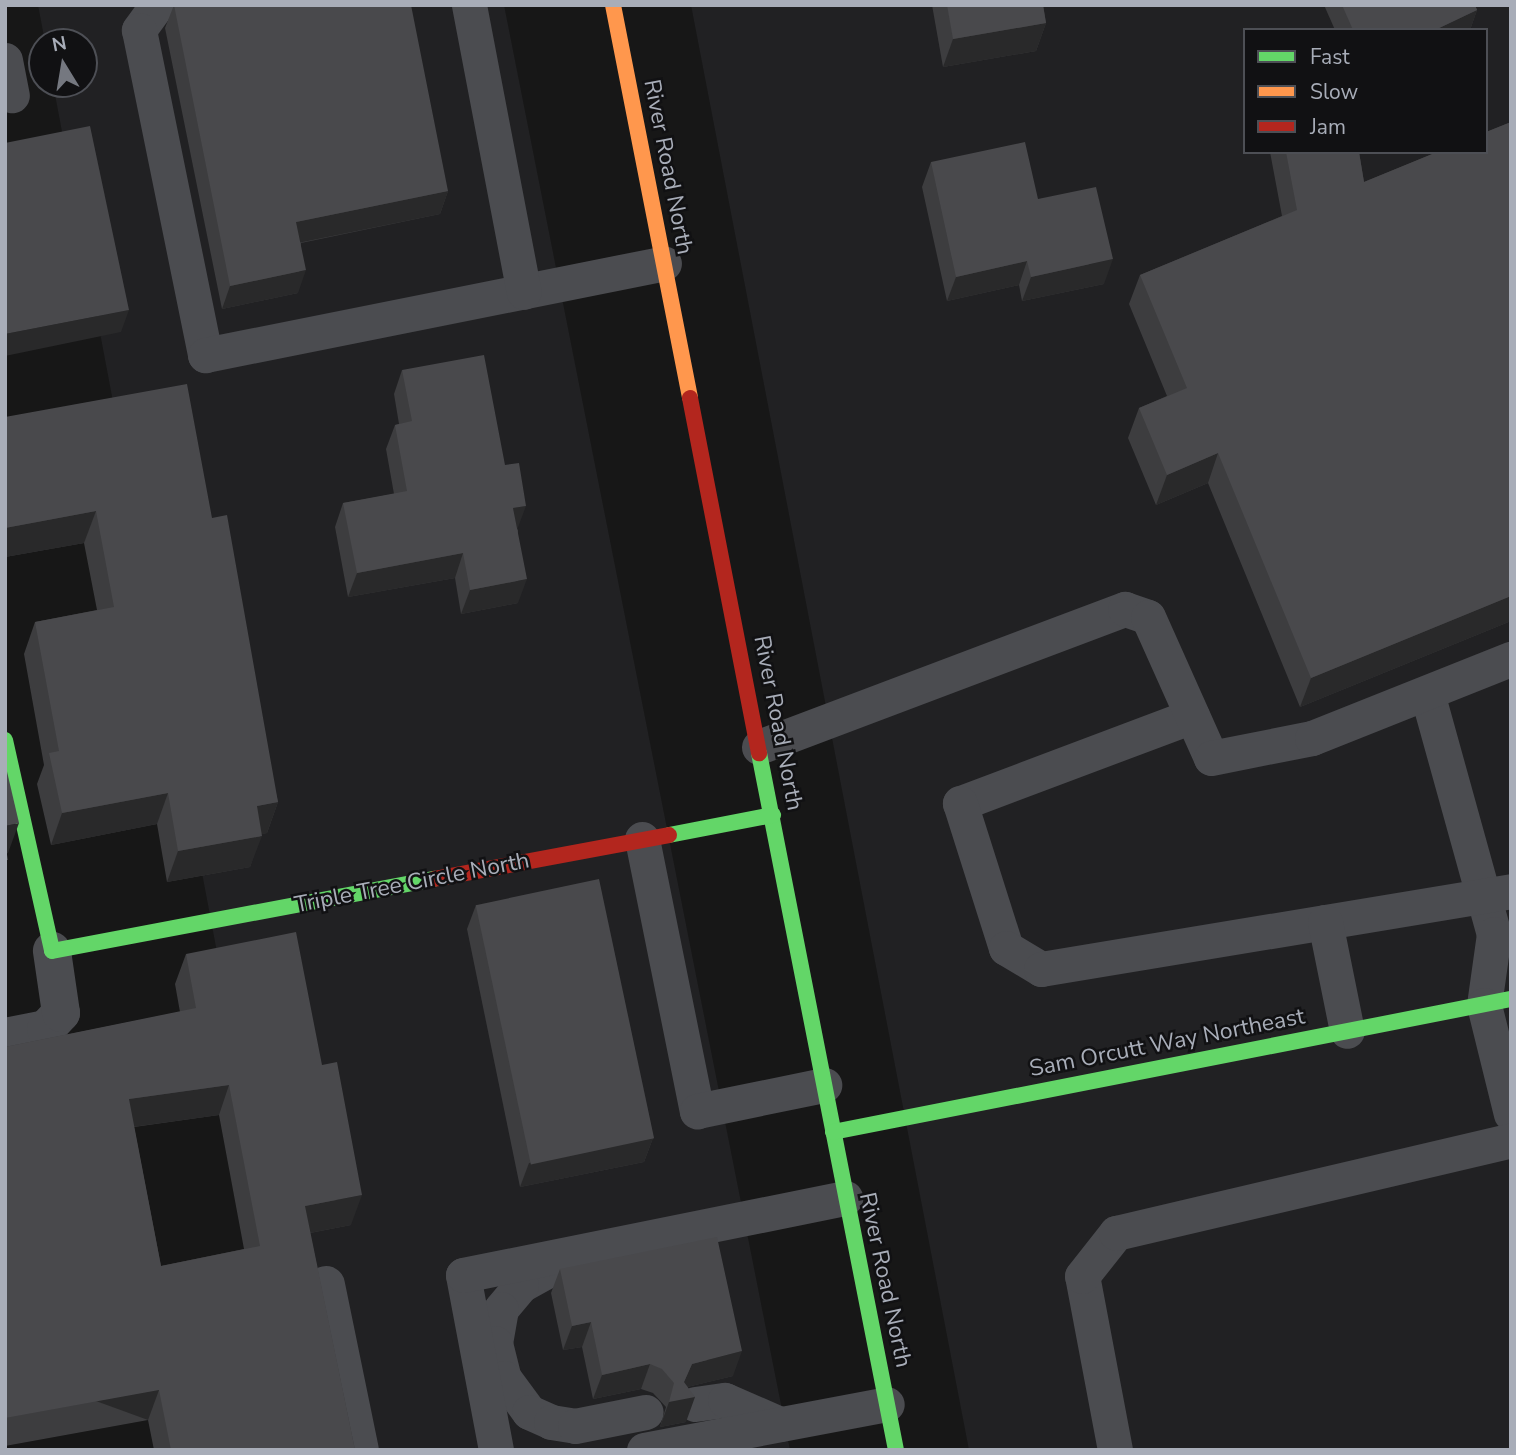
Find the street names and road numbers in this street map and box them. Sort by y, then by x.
street label: River Road North [637,77,699,257]
street label: River Road North [747,633,809,813]
street label: Triple Tree Circle North [292,847,532,919]
street label: Sam Orcutt Way Northeast [1027,1003,1307,1083]
street label: River Road North [853,1190,917,1370]

